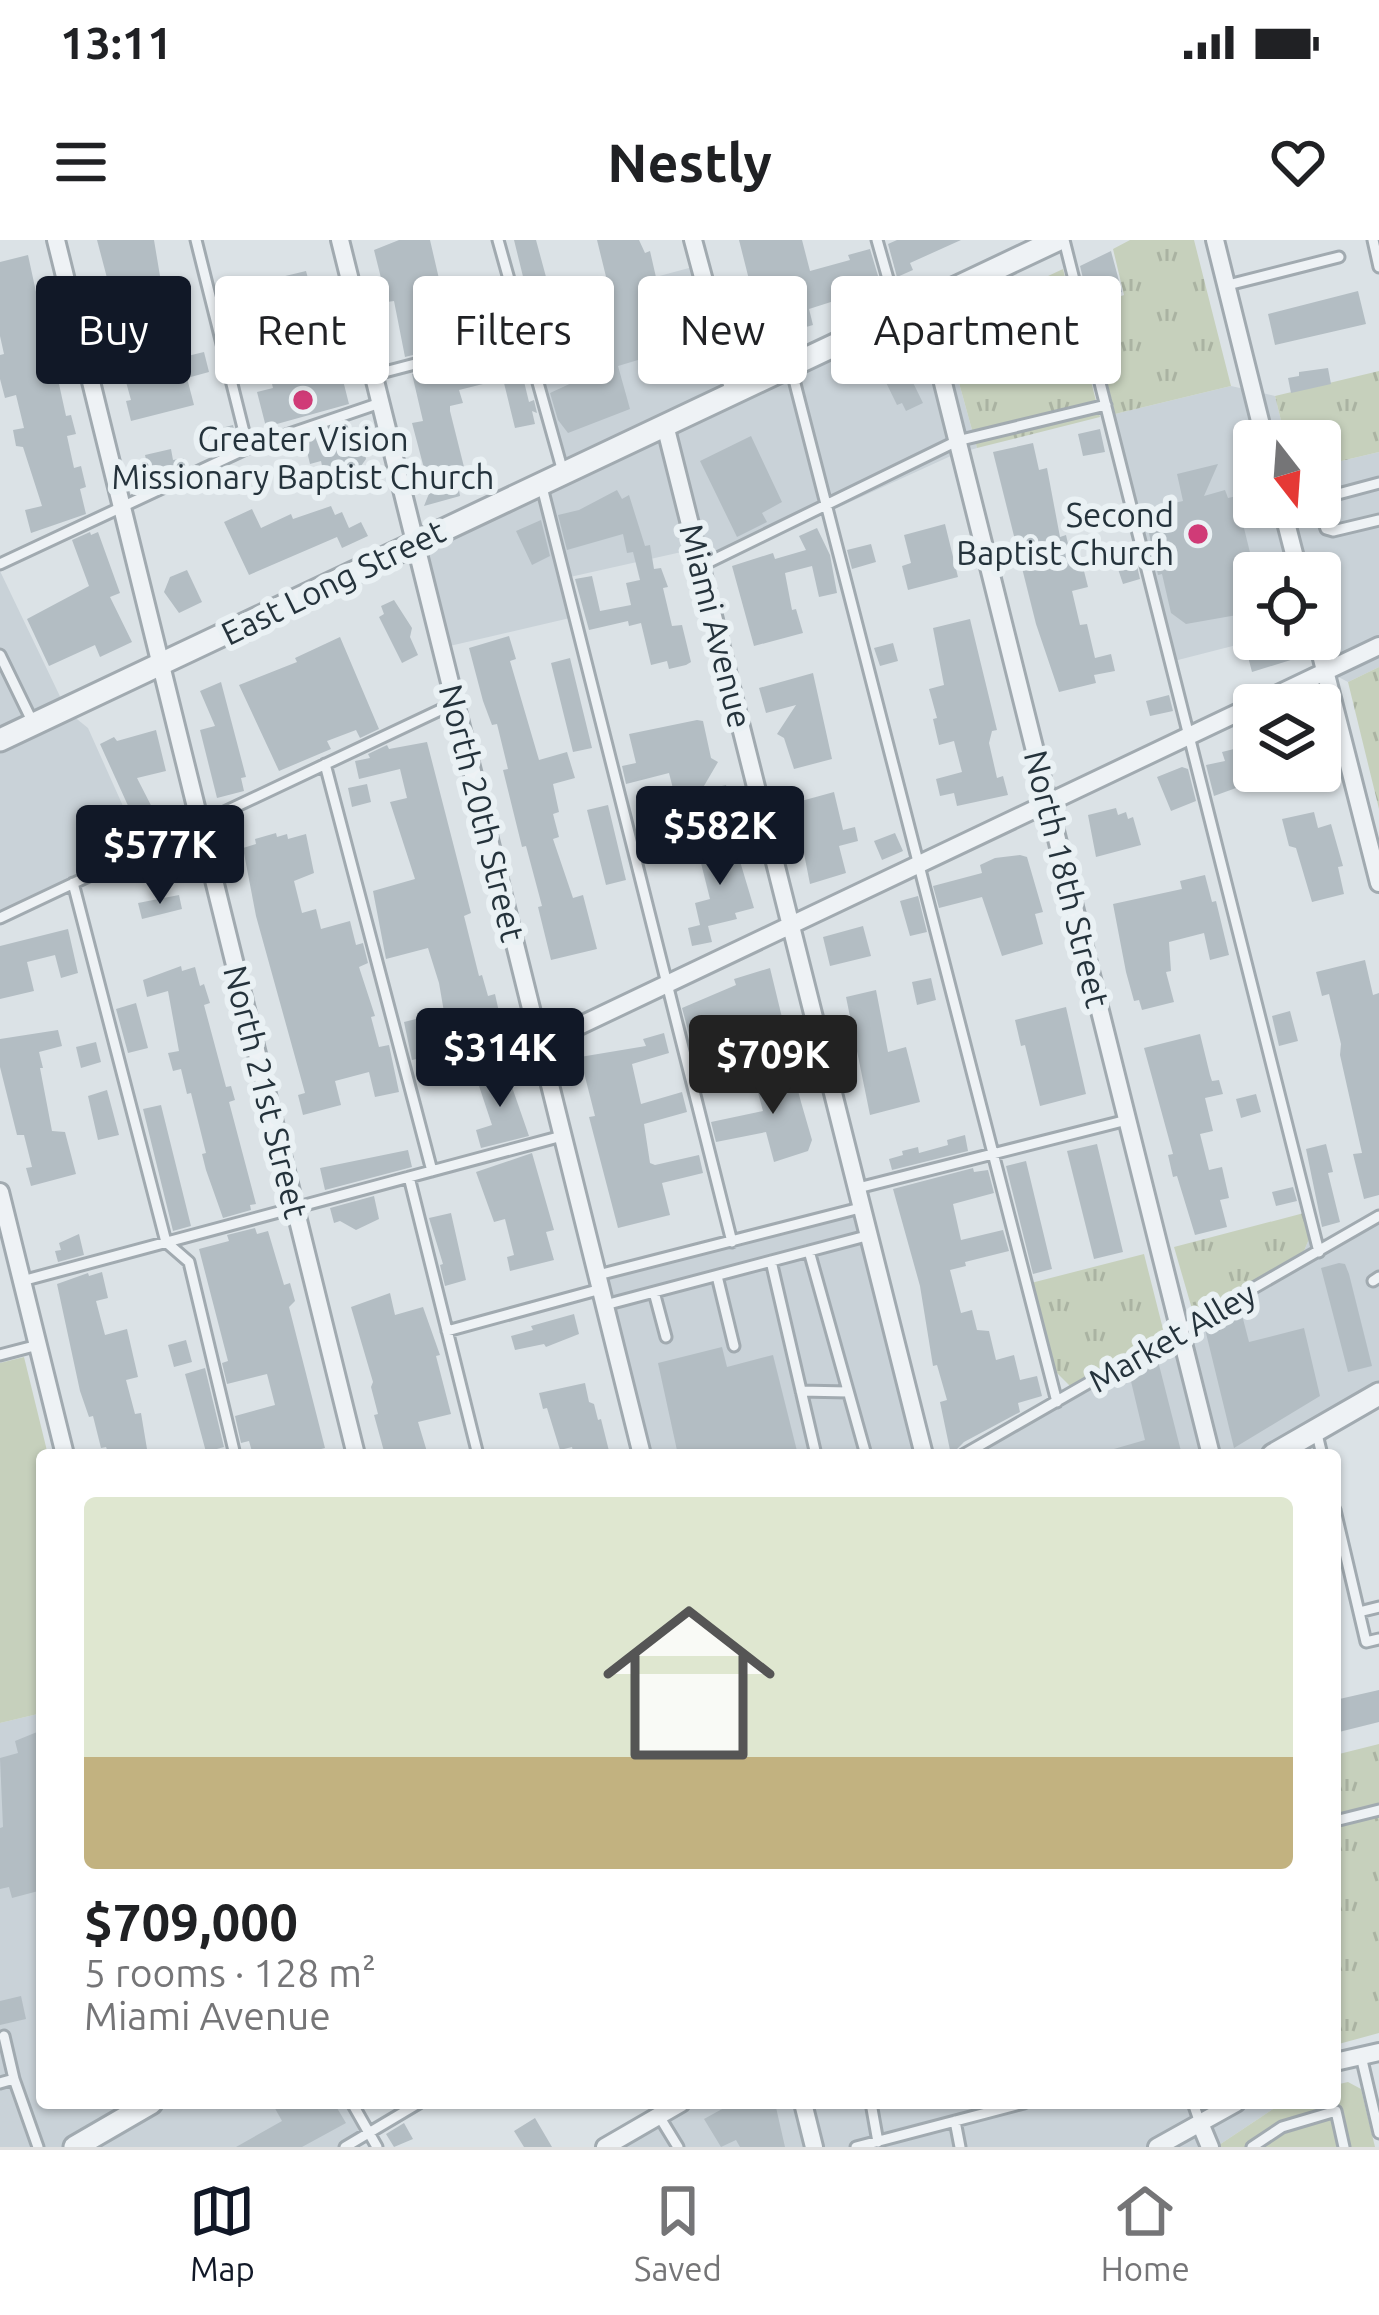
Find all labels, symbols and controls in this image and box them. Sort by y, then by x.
text: 13:11 [60,17,173,68]
icon: menu [48,129,114,195]
icon: heart [1265,129,1331,195]
text: Nestly [607,132,772,192]
chip: Buy [36,276,191,384]
chip: Rent [215,276,389,384]
chip: Filters [413,276,614,384]
chip: New [638,276,807,384]
chip: Apartment [831,276,1121,384]
marker: Greater Vision Missionary Baptist Church [290,387,316,413]
place label: Greater Vision Missionary Baptist Church [112,420,494,495]
north arrow [1233,420,1341,528]
map controls [1233,420,1341,792]
place label: Second Baptist Church [956,496,1174,571]
street label: East Long Street [215,511,451,652]
street label: Miami Avenue [673,520,760,732]
marker: Second Baptist Church [1185,521,1211,547]
button: locate [1233,552,1341,660]
street label: North 20th Street [433,681,532,945]
button: layers [1233,684,1341,792]
street label: North 18th Street [1018,747,1117,1011]
pin: $582K [636,786,804,888]
text: $582K [663,803,777,846]
pin: $577K [76,805,244,907]
text: $577K [103,822,217,865]
street label: North 21st Street [217,962,316,1222]
pin: $314K [416,1008,584,1110]
pin: $709K [689,1015,857,1117]
text: $314K [443,1025,557,1068]
text: $709K [716,1032,830,1075]
street label: Market Alley [1082,1274,1262,1399]
icon: home [581,1575,797,1791]
text: $709,000 [84,1893,298,1951]
text: 5 rooms · 128 m² [84,1951,376,1994]
text: Miami Avenue [84,1994,331,2037]
tab: Map [189,2178,255,2287]
tab: Saved [634,2178,722,2287]
tab: Home [1101,2178,1190,2287]

